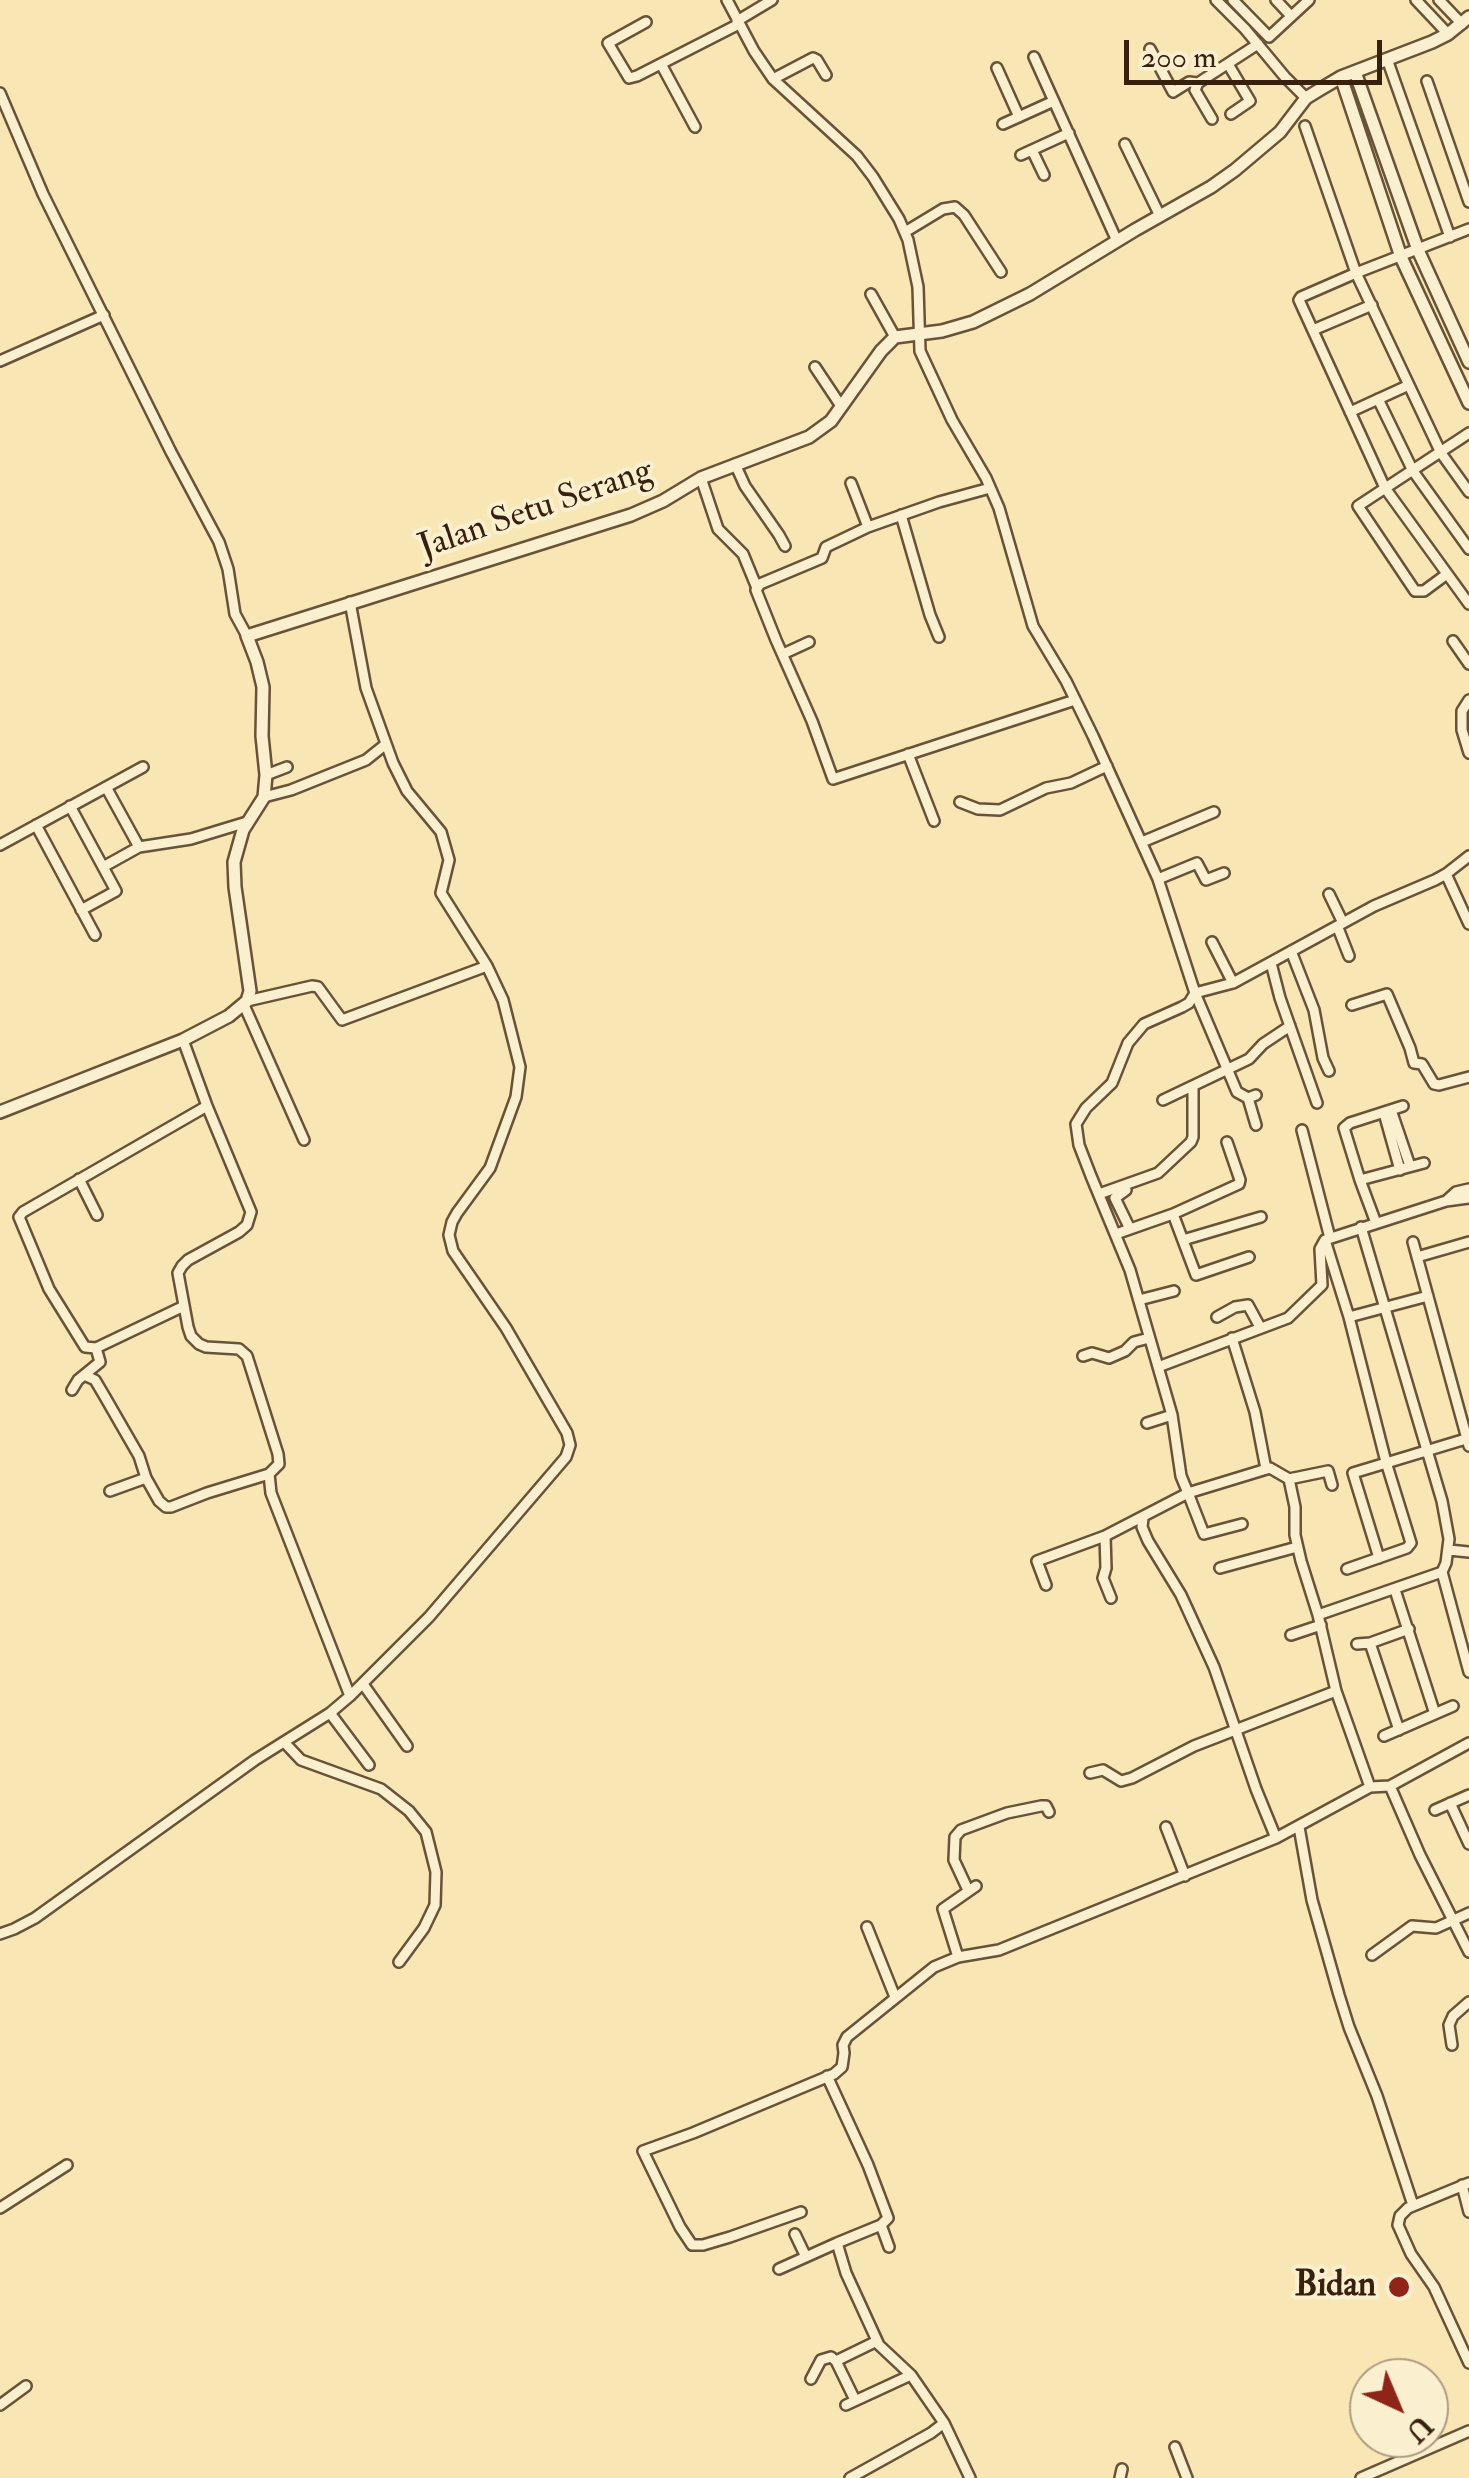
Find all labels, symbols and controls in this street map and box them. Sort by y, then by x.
scale bar [1129,20,1386,82]
text: 200 m [1141,39,1217,76]
street label: Jalan Setu Serang [414,451,658,571]
place label: Bidan [1294,2266,1376,2308]
marker: Bidan [1386,2274,1412,2300]
north arrow [1349,2358,1449,2458]
text: U [1398,2408,1439,2449]

